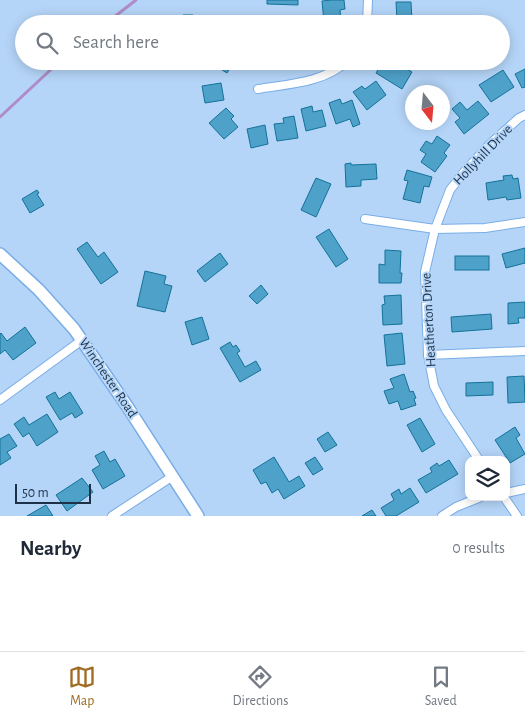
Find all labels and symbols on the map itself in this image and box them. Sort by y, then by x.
north arrow [405,85,450,130]
street label: Hollyhill Drive [451,122,515,188]
street label: Heatherton Drive [420,272,438,368]
street label: Winchester Road [76,336,140,420]
scale bar [15,481,91,504]

